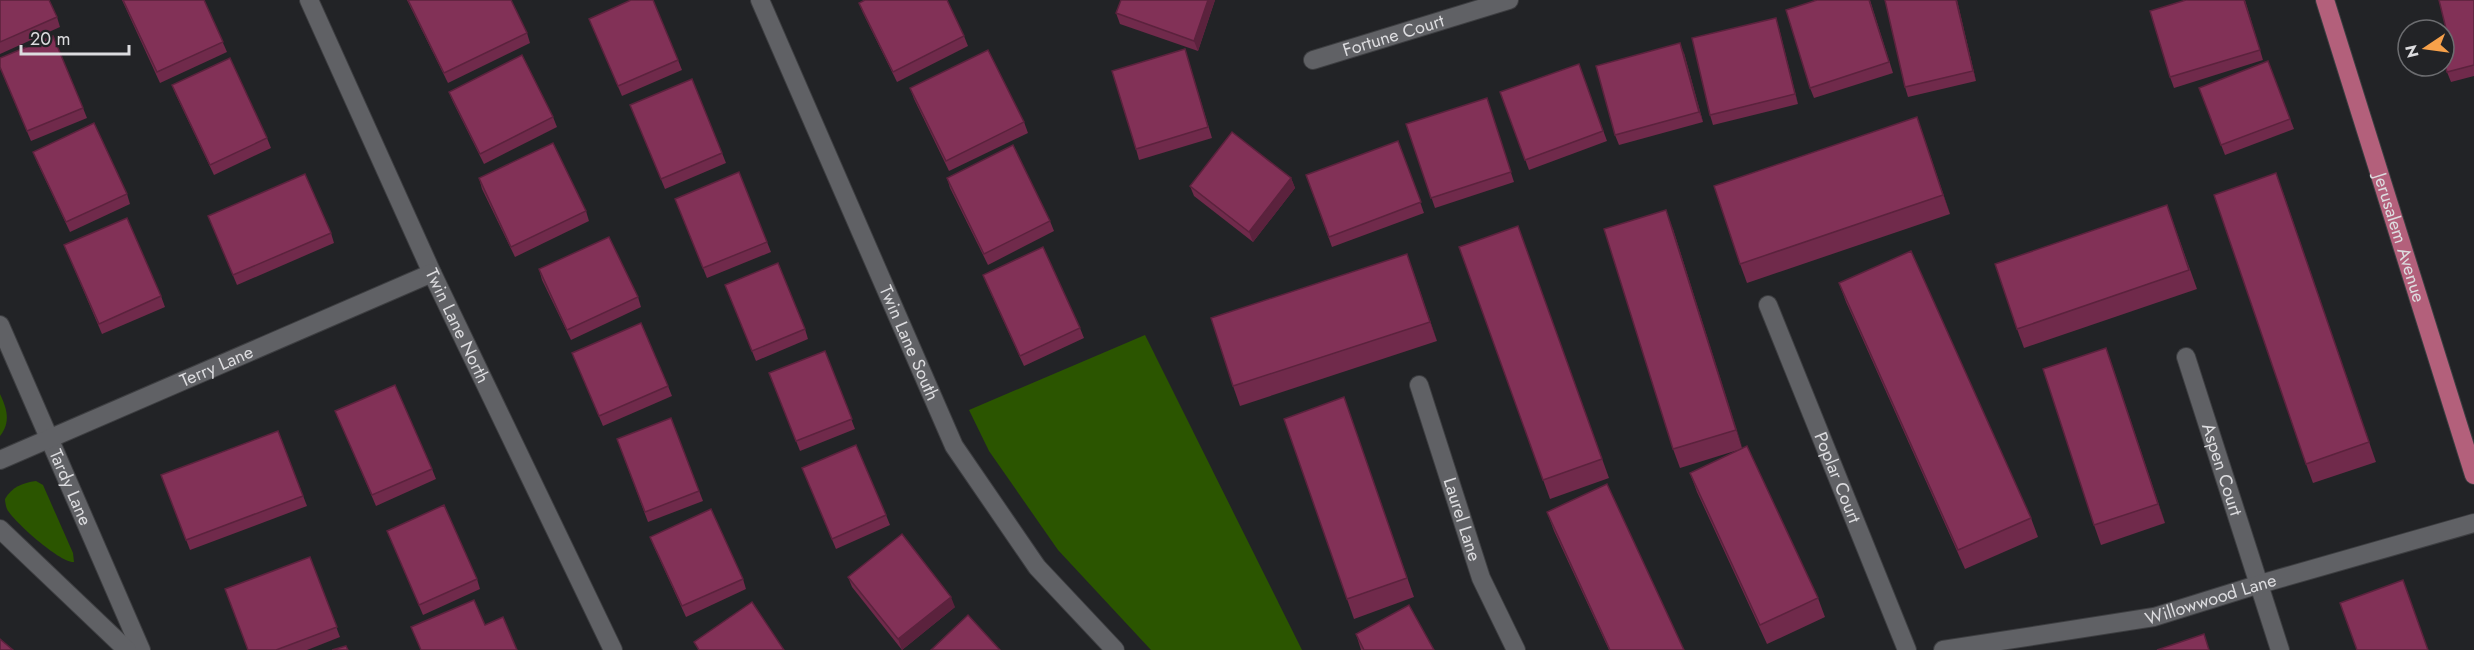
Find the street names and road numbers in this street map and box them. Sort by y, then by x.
street label: Fortune Court [1340,7,1448,63]
street label: Jerusalem Avenue [2366,168,2432,305]
street label: Twin Lane North [419,264,496,387]
street label: Twin Lane South [873,281,946,405]
street label: Terry Lane [176,339,257,394]
street label: Aspen Court [2195,420,2249,520]
street label: Poplar Court [1808,428,1868,528]
street label: Tardy Lane [42,445,98,529]
street label: Laurel Lane [1437,474,1488,564]
street label: Willowwood Lane [2142,567,2279,632]

